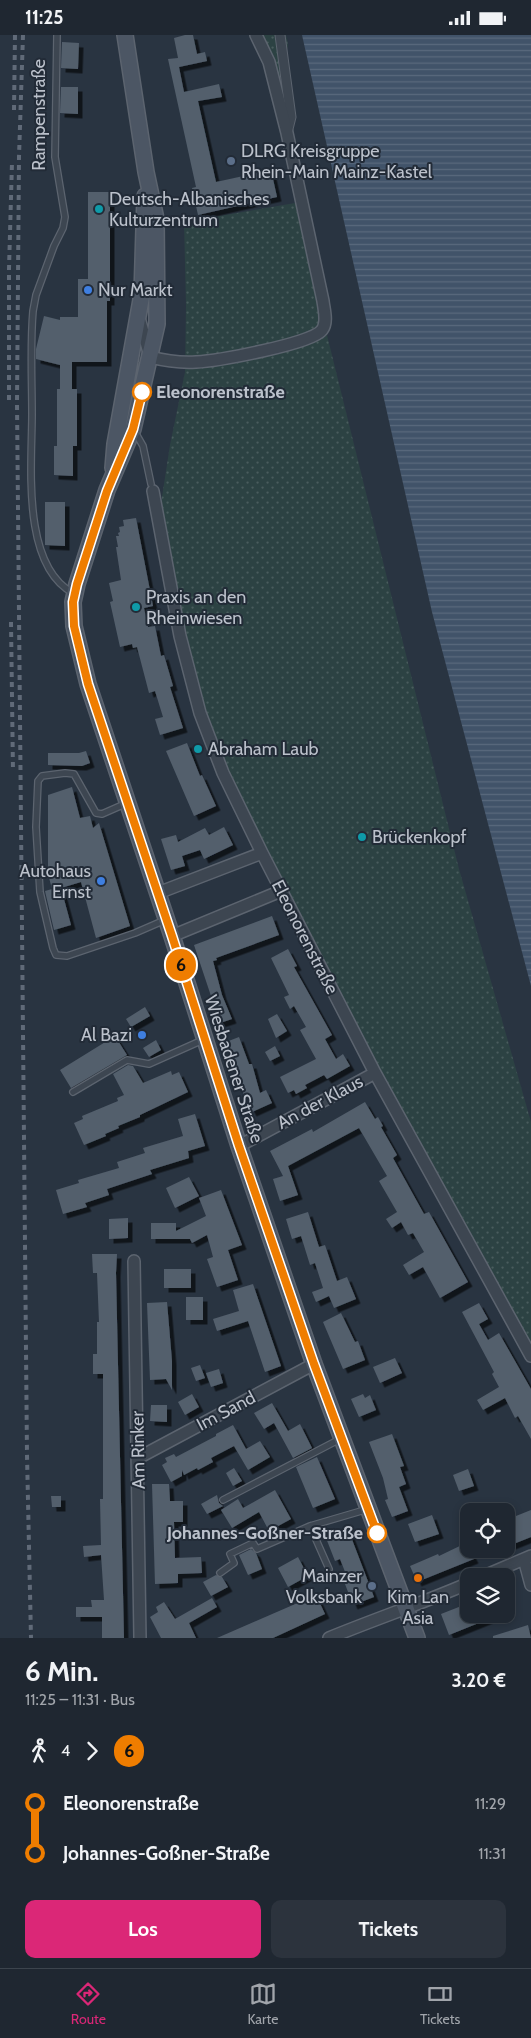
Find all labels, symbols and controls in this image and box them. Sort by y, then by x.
text: 11:25 [25,6,64,29]
street label: Rampenstraße [28,59,50,171]
place label: DLRG Kreisgruppe Rhein-Main Mainz-Kastel [241,140,433,183]
marker: DLRG Kreisgruppe Rhein-Main Mainz-Kastel [225,155,237,167]
place label: Deutsch-Albanisches Kulturzentrum [109,188,269,231]
marker: Deutsch-Albanisches Kulturzentrum [93,203,105,215]
place label: Nur Markt [98,279,173,301]
marker: Nur Markt [82,284,94,296]
place label: Eleonorenstraße [156,381,285,403]
marker: Eleonorenstraße [132,382,152,402]
place label: Praxis an den Rheinwiesen [146,586,246,629]
marker: Praxis an den Rheinwiesen [130,601,142,613]
place label: Abraham Laub [208,738,319,760]
marker: Abraham Laub [192,743,204,755]
place label: Brückenkopf [372,826,466,848]
marker: Brückenkopf [356,831,368,843]
place label: Autohaus Ernst [20,860,91,903]
marker: Autohaus Ernst [95,875,107,887]
street label: Eleonorenstraße [267,876,343,998]
line badge: 6 [165,949,197,981]
text: 6 [176,954,186,976]
street label: Wiesbadener Straße [200,992,268,1146]
place label: Al Bazi [81,1024,132,1046]
marker: Al Bazi [136,1029,148,1041]
street label: An der Klaus [273,1070,367,1134]
street label: Im Sand [193,1386,259,1436]
street label: Am Rinker [126,1410,150,1489]
map controls [460,1503,515,1623]
button: locate [460,1503,515,1558]
place label: Johannes-Goßner-Straße [166,1522,363,1544]
marker: Johannes-Goßner-Straße [367,1523,387,1543]
place label: Mainzer Volksbank [286,1565,363,1608]
button: layers [460,1568,515,1623]
marker: Kim Lan Asia [412,1572,424,1584]
marker: Mainzer Volksbank [366,1580,378,1592]
place label: Kim Lan Asia [387,1586,449,1629]
text: 6 Min. [25,1654,98,1688]
text: 3.20 € [452,1669,506,1692]
text: 11:25 – 11:31 · Bus [25,1690,135,1709]
icon: walk [25,1737,53,1765]
icon: forward [78,1737,106,1765]
text: 6 [124,1740,134,1762]
text: 4 [61,1741,70,1760]
text: Eleonorenstraße [63,1792,199,1815]
text: 11:29 [475,1794,506,1813]
text: Johannes-Goßner-Straße [63,1842,270,1865]
text: 11:31 [478,1844,506,1863]
button: Los [25,1900,261,1958]
button: Tickets [271,1900,506,1958]
tab: Route [71,1980,106,2028]
tab: Karte [247,1980,278,2028]
tab: Tickets [420,1980,460,2028]

